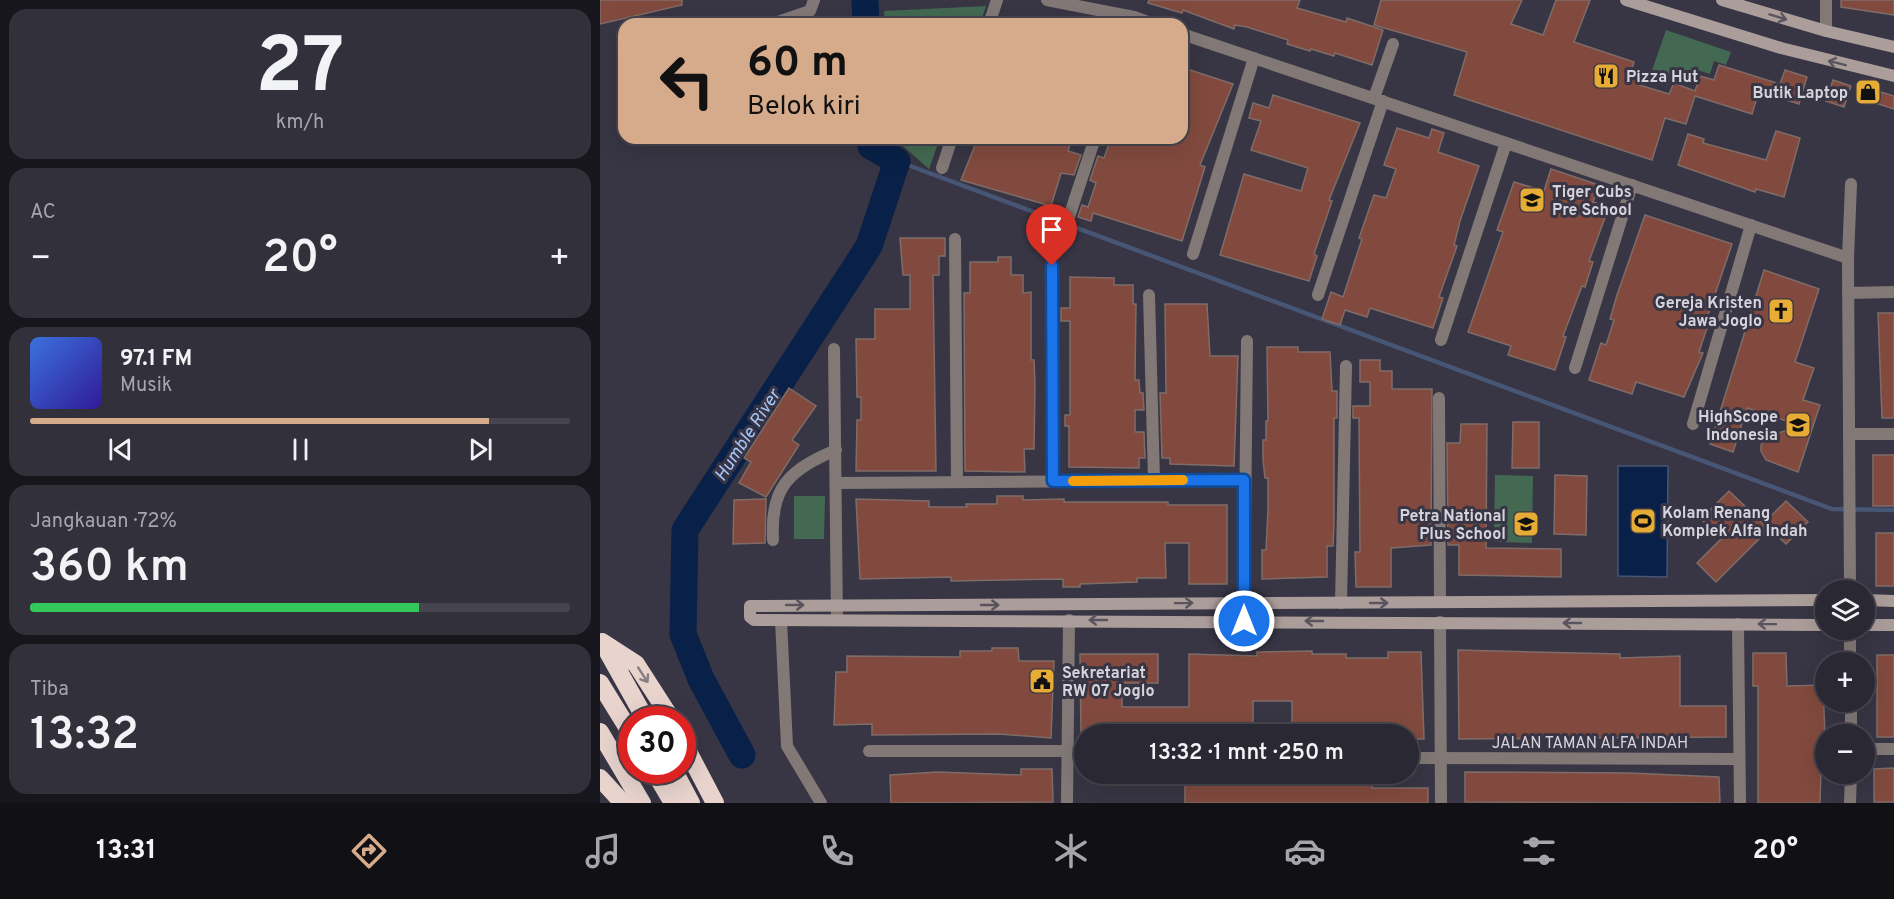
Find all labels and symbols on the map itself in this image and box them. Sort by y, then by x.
one-way arrow [1768,12,1787,23]
one-way arrow [1828,57,1847,68]
restaurant icon: Pizza Hut [1591,61,1621,91]
place label: Pizza Hut [1626,68,1698,88]
shop icon: Butik Laptop [1853,77,1883,107]
place label: Butik Laptop [1753,84,1848,104]
place label: Tiger Cubs Pre School [1552,183,1632,221]
school or university icon: Tiger Cubs Pre School [1517,185,1547,215]
pin [1026,204,1077,266]
place label: Gereja Kristen Jawa Joglo [1655,294,1762,332]
church icon: Gereja Kristen Jawa Joglo [1766,296,1796,326]
water label: Humble River [710,384,788,486]
place label: HighScope Indonesia [1698,408,1778,446]
school or university icon: HighScope Indonesia [1783,410,1813,440]
place label: Kolam Renang Komplek Alfa Indah [1662,504,1807,542]
sports icon: Kolam Renang Komplek Alfa Indah [1628,506,1658,536]
place label: Petra National Plus School [1399,507,1506,545]
school or university icon: Petra National Plus School [1511,509,1541,539]
position arrow [1212,589,1276,653]
one-way arrow [1174,597,1194,609]
one-way arrow [1369,597,1389,609]
one-way arrow [784,599,804,611]
one-way arrow [979,599,999,611]
one-way arrow [1089,614,1109,626]
one-way arrow [1305,615,1325,627]
one-way arrow [1563,617,1583,629]
one-way arrow [1758,618,1778,630]
place label: Sekretariat RW 07 Joglo [1062,664,1155,702]
one-way arrow [637,666,649,683]
public building icon: Sekretariat RW 07 Joglo [1027,666,1057,696]
speed limit sign: 30 [618,706,696,784]
street label: JALAN TAMAN ALFA INDAH [1492,734,1688,754]

